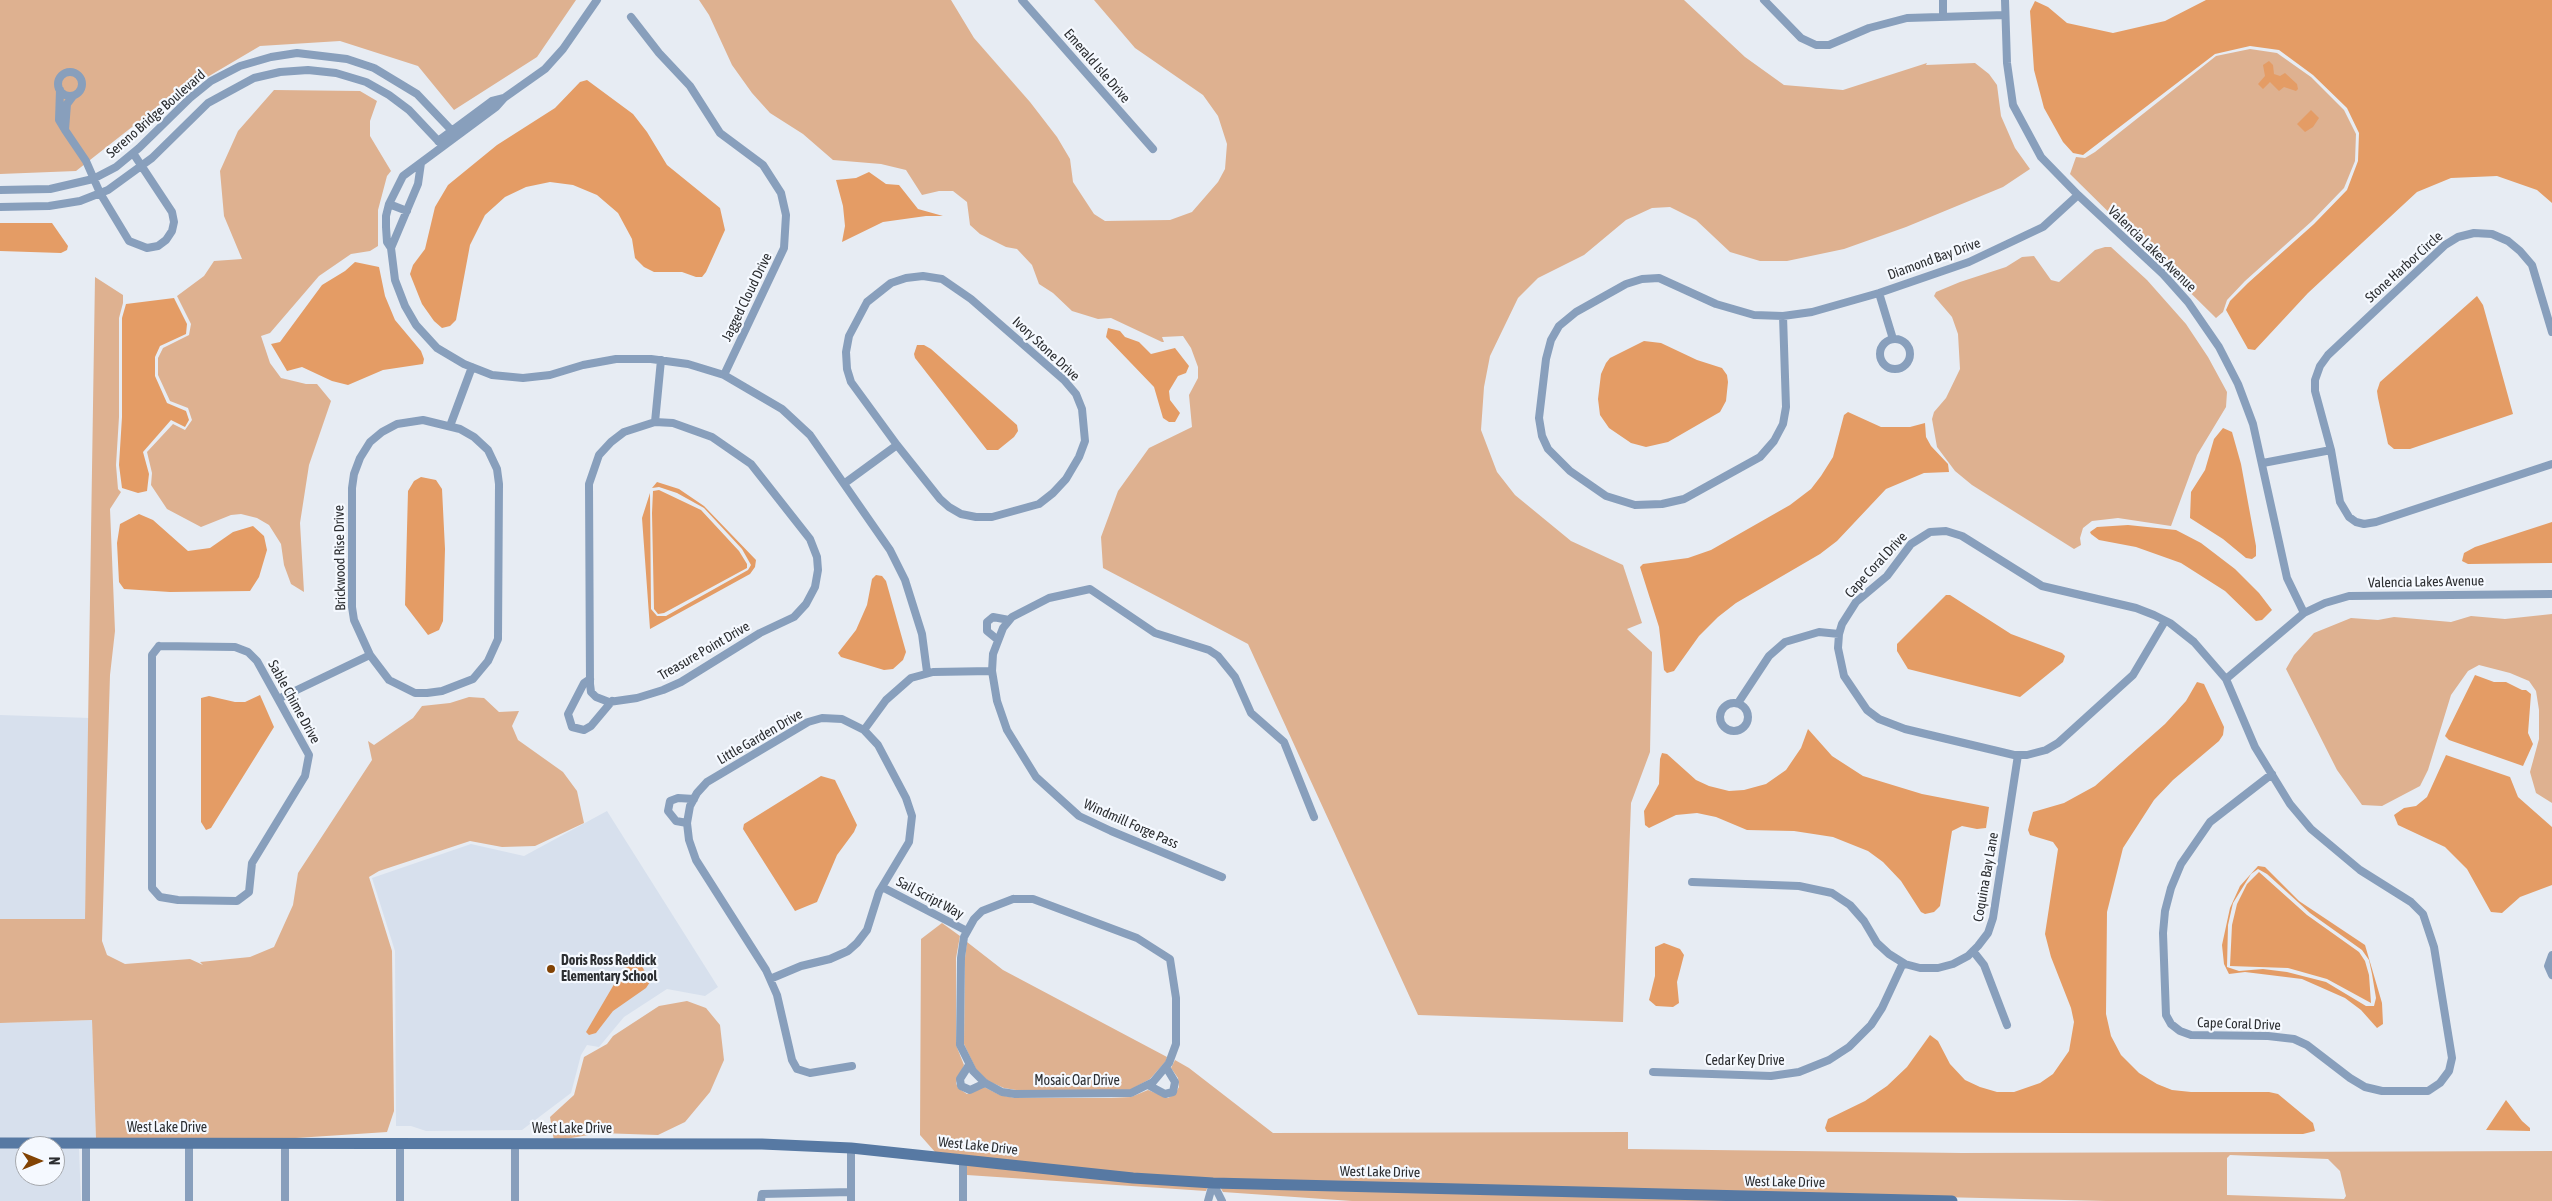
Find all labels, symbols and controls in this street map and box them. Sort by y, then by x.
street label: Emerald Isle Drive [1060,26,1134,106]
street label: Sereno Bridge Boulevard [103,67,209,161]
street label: Valencia Lakes Avenue [2104,203,2200,295]
street label: Stone Harbor Circle [2362,228,2446,306]
street label: Diamond Bay Drive [1885,234,1983,284]
street label: Jagged Cloud Drive [718,250,776,344]
street label: Ivory Stone Drive [1009,313,1083,385]
street label: Brickwood Rise Drive [331,505,349,611]
street label: Cape Coral Drive [1841,529,1911,601]
street label: Valencia Lakes Avenue [2368,573,2484,591]
street label: Treasure Point Drive [655,618,753,684]
street label: Sable Chime Drive [264,657,324,747]
street label: Little Garden Drive [714,706,806,768]
street label: Windmill Forge Pass [1081,796,1181,852]
street label: Coquina Bay Lane [1970,831,2002,923]
street label: Sail Script Way [893,873,967,923]
place label: Doris Ross Reddick Elementary School [561,953,657,986]
marker: Doris Ross Reddick Elementary School [545,963,557,975]
street label: Cape Coral Drive [2197,1014,2281,1034]
street label: Cedar Key Drive [1705,1053,1785,1069]
street label: Mosaic Oar Drive [1034,1073,1120,1089]
street label: West Lake Drive [127,1120,207,1136]
street label: West Lake Drive [532,1121,612,1137]
street label: West Lake Drive [937,1133,1019,1159]
north arrow [15,1136,65,1186]
text: N [46,1157,62,1165]
street label: West Lake Drive [1340,1163,1420,1181]
street label: West Lake Drive [1745,1173,1825,1191]

